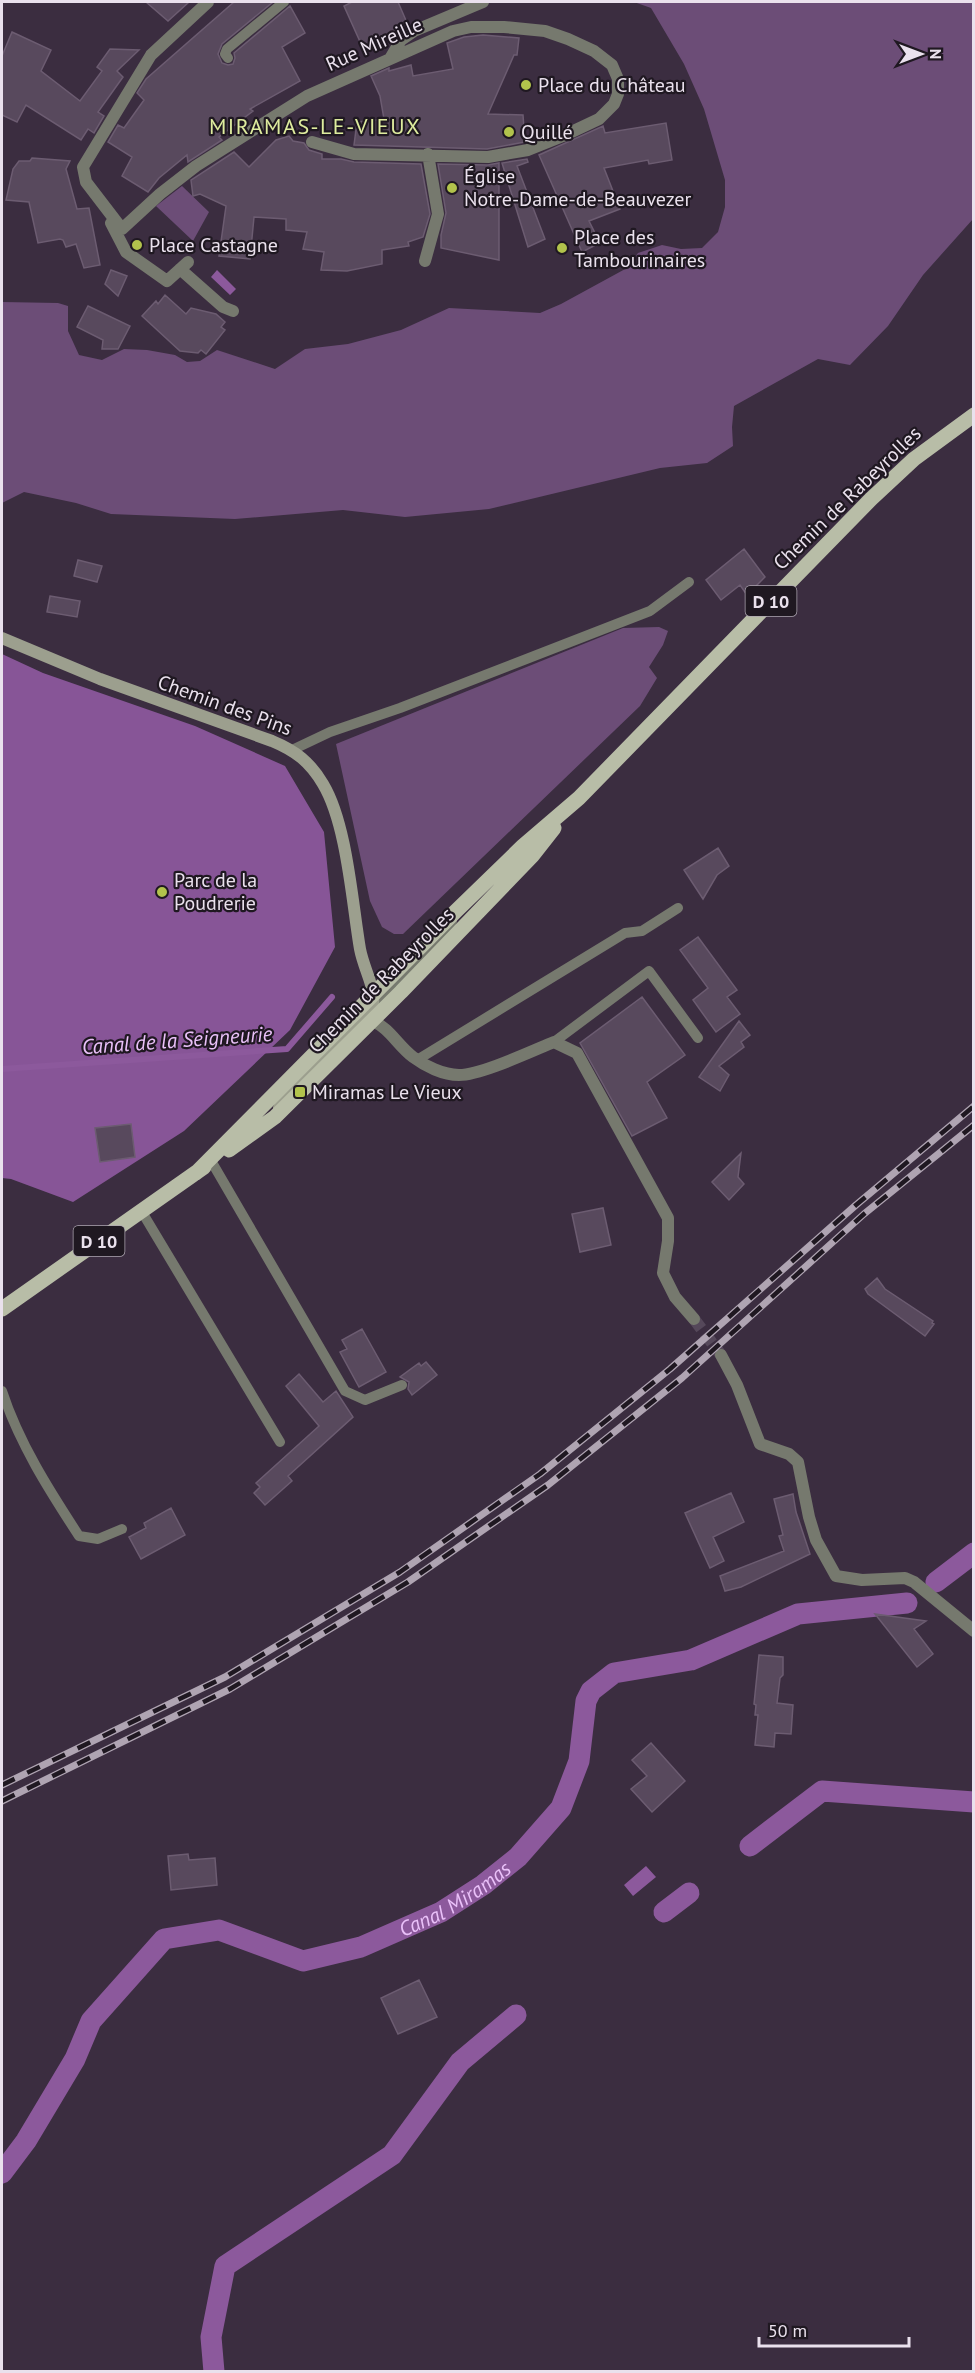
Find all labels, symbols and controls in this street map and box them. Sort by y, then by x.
street label: Rue Mireille [322,11,426,77]
north arrow [891,24,951,84]
text: N [926,49,946,59]
place label: Place du Château [538,72,686,98]
marker: Place du Château [519,78,533,92]
district label: MIRAMAS-LE-VIEUX [209,112,421,140]
place label: Quillé [521,119,573,145]
marker: Quillé [502,125,516,139]
place label: Église Notre-Dame-de-Beauvezer [464,163,692,212]
marker: Église Notre-Dame-de-Beauvezer [445,181,459,195]
place label: Place des Tambourinaires [574,224,705,273]
place label: Place Castagne [149,232,278,258]
marker: Place Castagne [130,238,144,252]
marker: Place des Tambourinaires [555,241,569,255]
street label: Chemin de Rabeyrolles [768,421,926,575]
road number: D 10 [746,586,796,616]
street label: Chemin des Pins [154,669,296,741]
place label: Parc de la Poudrerie [174,867,257,916]
marker: Parc de la Poudrerie [155,885,169,899]
street label: Chemin de Rabeyrolles [303,902,459,1058]
water label: Canal de la Seigneurie [81,1020,273,1060]
place label: Miramas Le Vieux [312,1079,462,1105]
marker: Miramas Le Vieux [293,1085,307,1099]
road number: D 10 [74,1226,124,1256]
water label: Canal Miramas [394,1854,517,1942]
scale bar [759,2310,909,2348]
text: 50 m [768,2319,807,2342]

